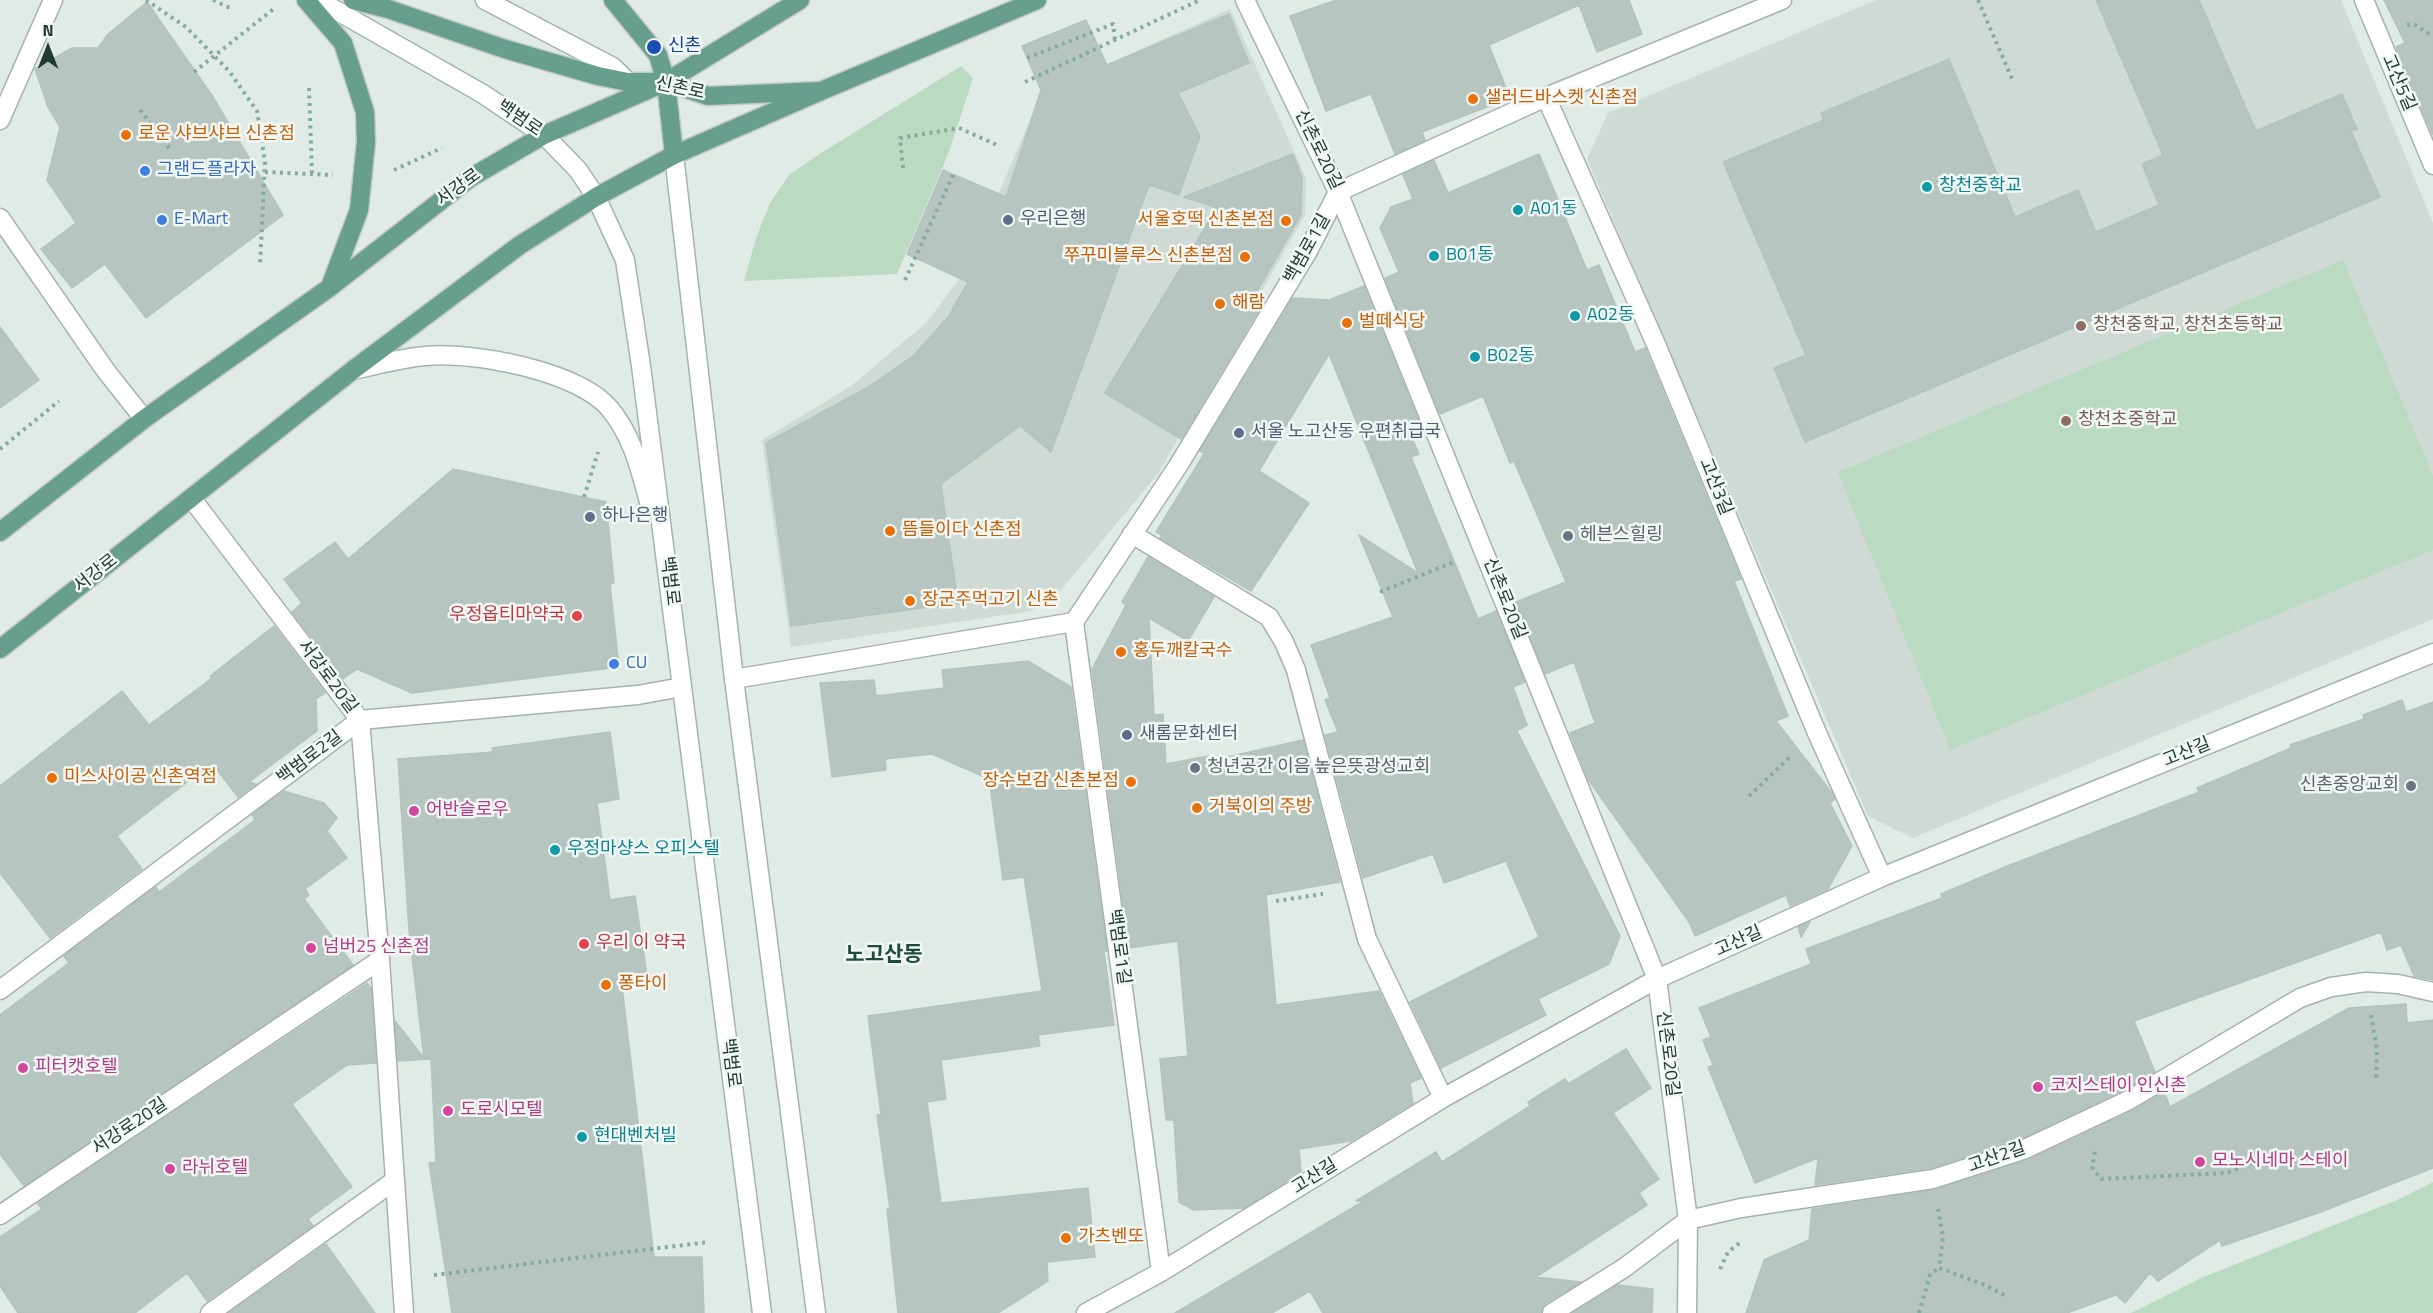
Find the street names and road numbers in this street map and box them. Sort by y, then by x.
street label: 고산5길 [2376,51,2420,115]
street label: 신촌로 [653,73,707,105]
street label: 백범로 [492,96,546,142]
street label: 신촌로20길 [1289,106,1347,194]
street label: 서강로 [433,165,485,211]
street label: 백범로1길 [1280,210,1336,288]
street label: 고산3길 [1694,455,1736,519]
street label: 서강로 [70,550,122,598]
street label: 백범로 [655,555,683,607]
street label: 신촌로20길 [1478,555,1530,643]
street label: 서강로20길 [292,636,362,718]
street label: 백범로2길 [273,726,347,790]
street label: 고산길 [2160,734,2214,772]
street label: 백범로1길 [1102,908,1134,986]
street label: 고산길 [1712,922,1766,962]
street label: 신촌로20길 [1651,1010,1683,1098]
street label: 백범로 [716,1037,744,1089]
street label: 서강로20길 [88,1094,172,1160]
street label: 고산2길 [1965,1138,2029,1178]
street label: 고산길 [1288,1155,1342,1199]

